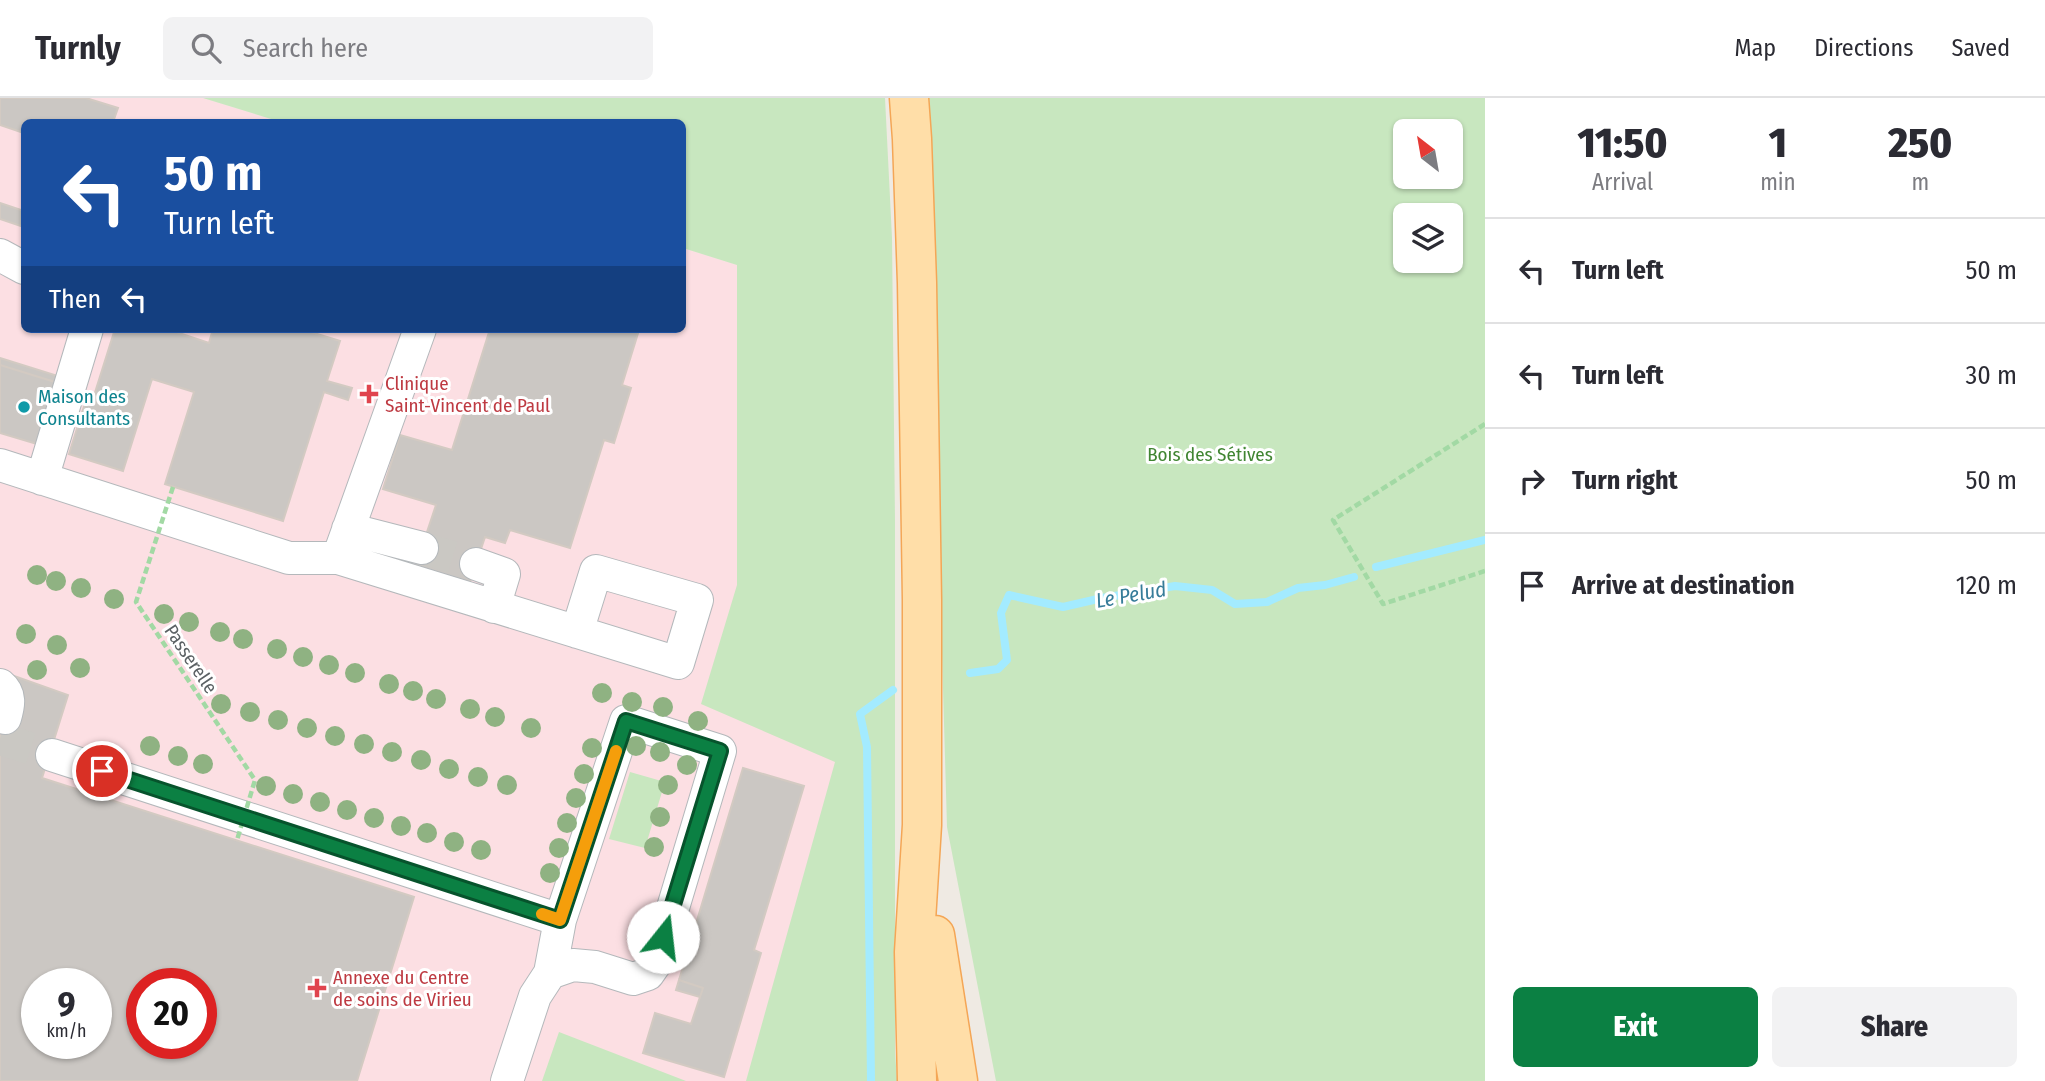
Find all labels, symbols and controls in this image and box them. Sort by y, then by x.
search box [163,17,653,80]
text: Turnly [35,28,121,68]
icon: search [187,29,225,67]
text: Search here [243,33,368,64]
text: Map [1735,34,1776,62]
text: Directions [1814,34,1913,62]
text: Saved [1951,34,2010,62]
text: 11:50 [1578,118,1668,168]
text: 1 [1769,118,1787,168]
text: 250 [1888,118,1952,168]
north arrow [1393,119,1463,189]
map controls [1393,119,1463,273]
text: 50 m [164,144,262,203]
icon: left [49,147,140,238]
text: Arrival [1592,168,1653,196]
text: min [1760,168,1796,196]
text: m [1912,168,1929,196]
button: layers [1393,203,1463,273]
text: Turn left [164,204,274,242]
icon: left [1513,252,1551,290]
text: Turn left [1572,255,1664,286]
text: 50 m [1965,255,2017,286]
icon: left [115,280,153,318]
text: Then [49,284,101,315]
icon: left [1513,357,1551,395]
text: Turn left [1572,360,1664,391]
text: 30 m [1966,360,2017,391]
place label: Clinique Saint-Vincent de Paul [385,372,550,417]
marker: Clinique Saint-Vincent de Paul [359,384,379,404]
place label: Maison des Consultants [38,385,130,430]
marker: Maison des Consultants [16,399,32,415]
park label: Bois des Sétives [1147,443,1273,466]
icon: right [1513,462,1551,500]
text: Turn right [1572,465,1678,496]
text: 50 m [1965,465,2017,496]
icon: arrive [1513,567,1551,605]
text: Arrive at destination [1572,570,1795,601]
text: 120 m [1956,570,2017,601]
water label: Le Pelud [1094,576,1168,614]
street label: Passerelle [160,620,222,698]
pin [72,741,132,801]
icon: arrive [83,752,121,790]
position arrow [626,900,700,974]
place label: Annexe du Centre de soins de Virieu [333,966,472,1011]
speed limit sign: 20 [126,968,217,1059]
marker: Annexe du Centre de soins de Virieu [307,978,327,998]
text: 9 [57,983,76,1025]
button: Exit [1513,987,1758,1067]
button: Share [1772,987,2017,1067]
text: km/h [46,1020,87,1042]

